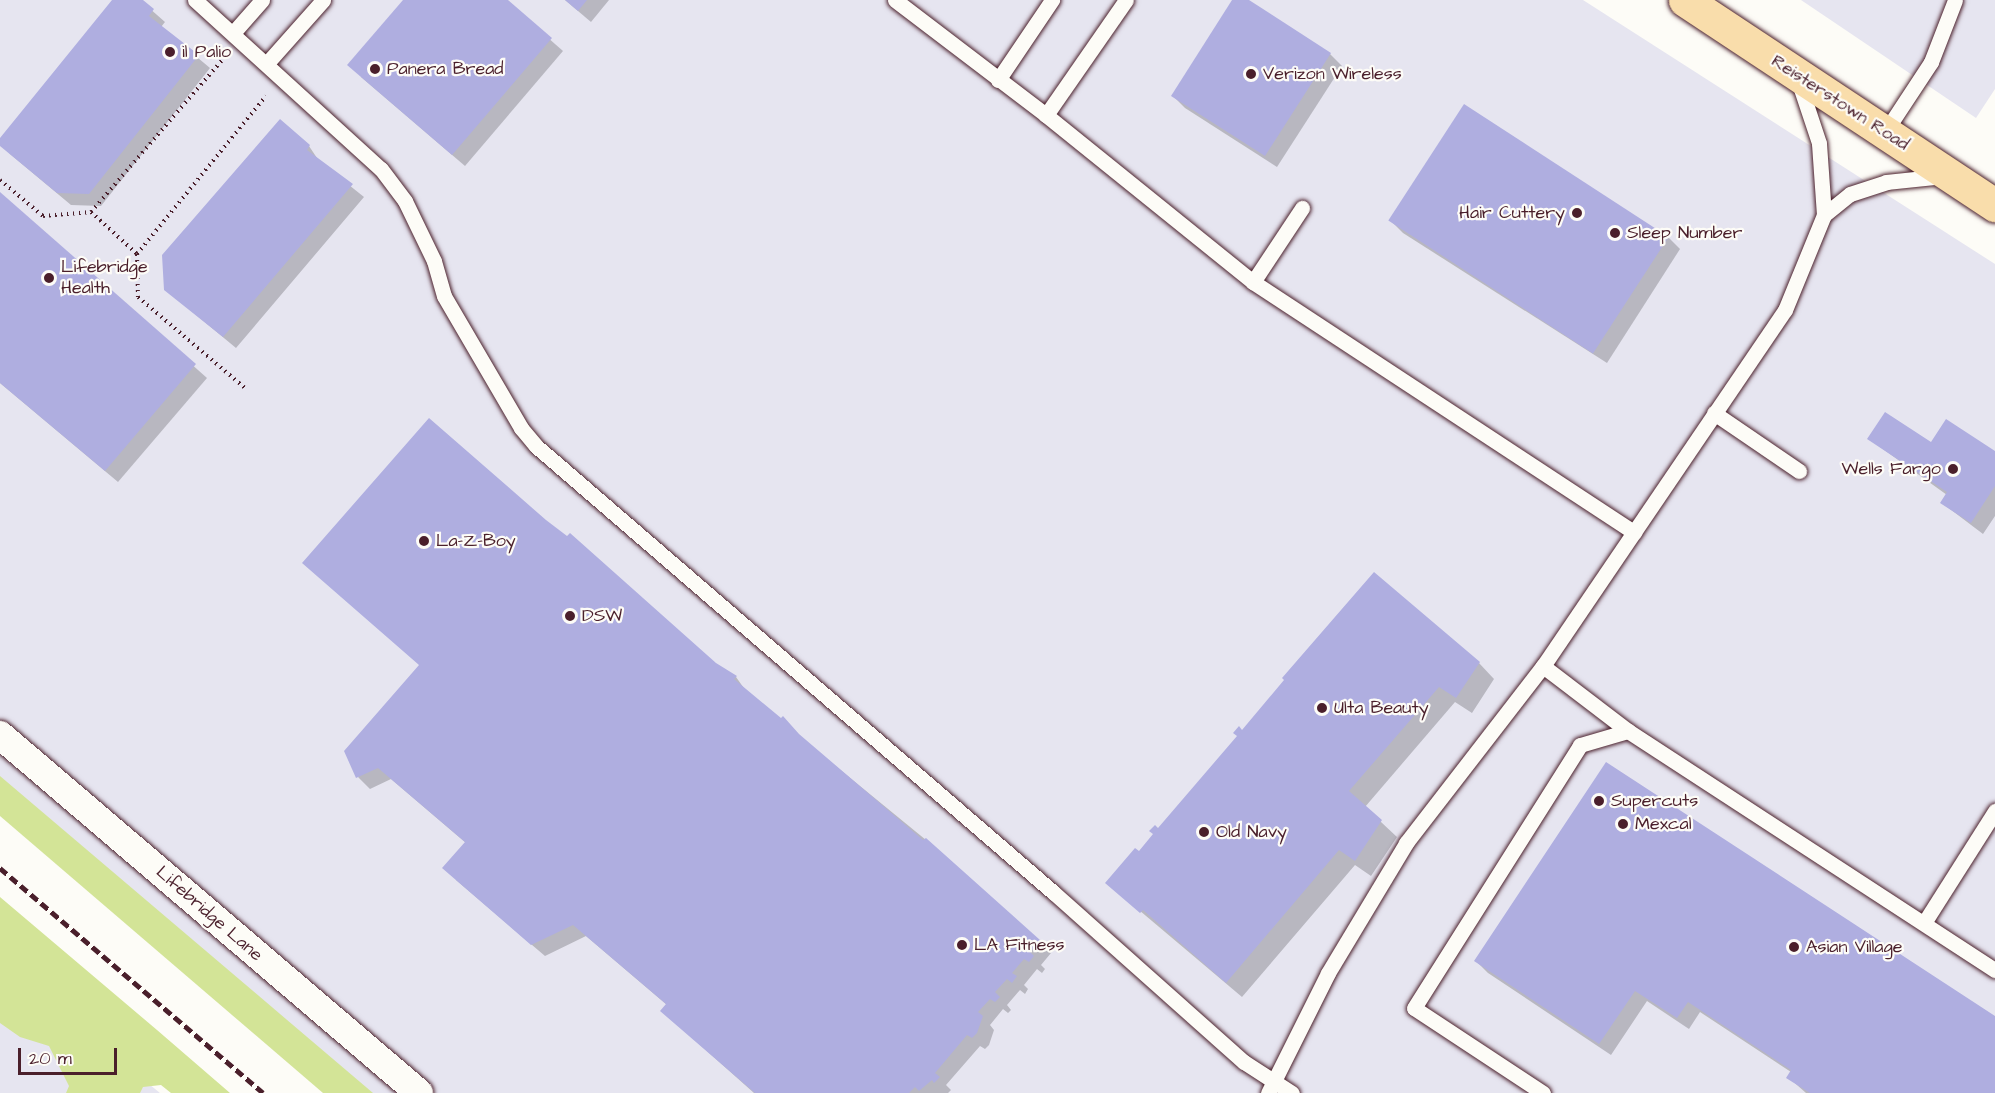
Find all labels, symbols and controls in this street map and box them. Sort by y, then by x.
place label: il Palio [182,41,231,63]
marker: il Palio [163,45,177,59]
street label: Reisterstown Road [1767,50,1913,156]
place label: Panera Bread [387,58,504,80]
marker: Panera Bread [368,62,382,76]
place label: Verizon Wireless [1263,63,1402,85]
marker: Verizon Wireless [1244,67,1258,81]
place label: Hair Cuttery [1459,202,1565,224]
marker: Hair Cuttery [1570,206,1584,220]
place label: Sleep Number [1627,222,1742,244]
marker: Sleep Number [1608,226,1622,240]
place label: Lifebridge Health [61,257,148,300]
marker: Lifebridge Health [42,271,56,285]
place label: Wells Fargo [1841,458,1941,480]
marker: Wells Fargo [1946,462,1960,476]
place label: La-Z-Boy [436,530,516,552]
marker: La-Z-Boy [417,534,431,548]
place label: DSW [582,605,622,627]
marker: DSW [563,609,577,623]
place label: Ulta Beauty [1334,697,1429,719]
marker: Ulta Beauty [1315,701,1329,715]
place label: Supercuts [1611,790,1698,812]
marker: Supercuts [1592,794,1606,808]
place label: Mexcal [1635,813,1691,835]
marker: Mexcal [1616,817,1630,831]
place label: Old Navy [1216,821,1287,843]
marker: Old Navy [1197,825,1211,839]
street label: Lifebridge Lane [151,862,267,966]
place label: LA Fitness [974,934,1064,956]
place label: Asian Village [1806,936,1903,958]
marker: LA Fitness [955,938,969,952]
marker: Asian Village [1787,940,1801,954]
scale bar [21,1036,120,1074]
text: 20 m [29,1046,72,1071]

